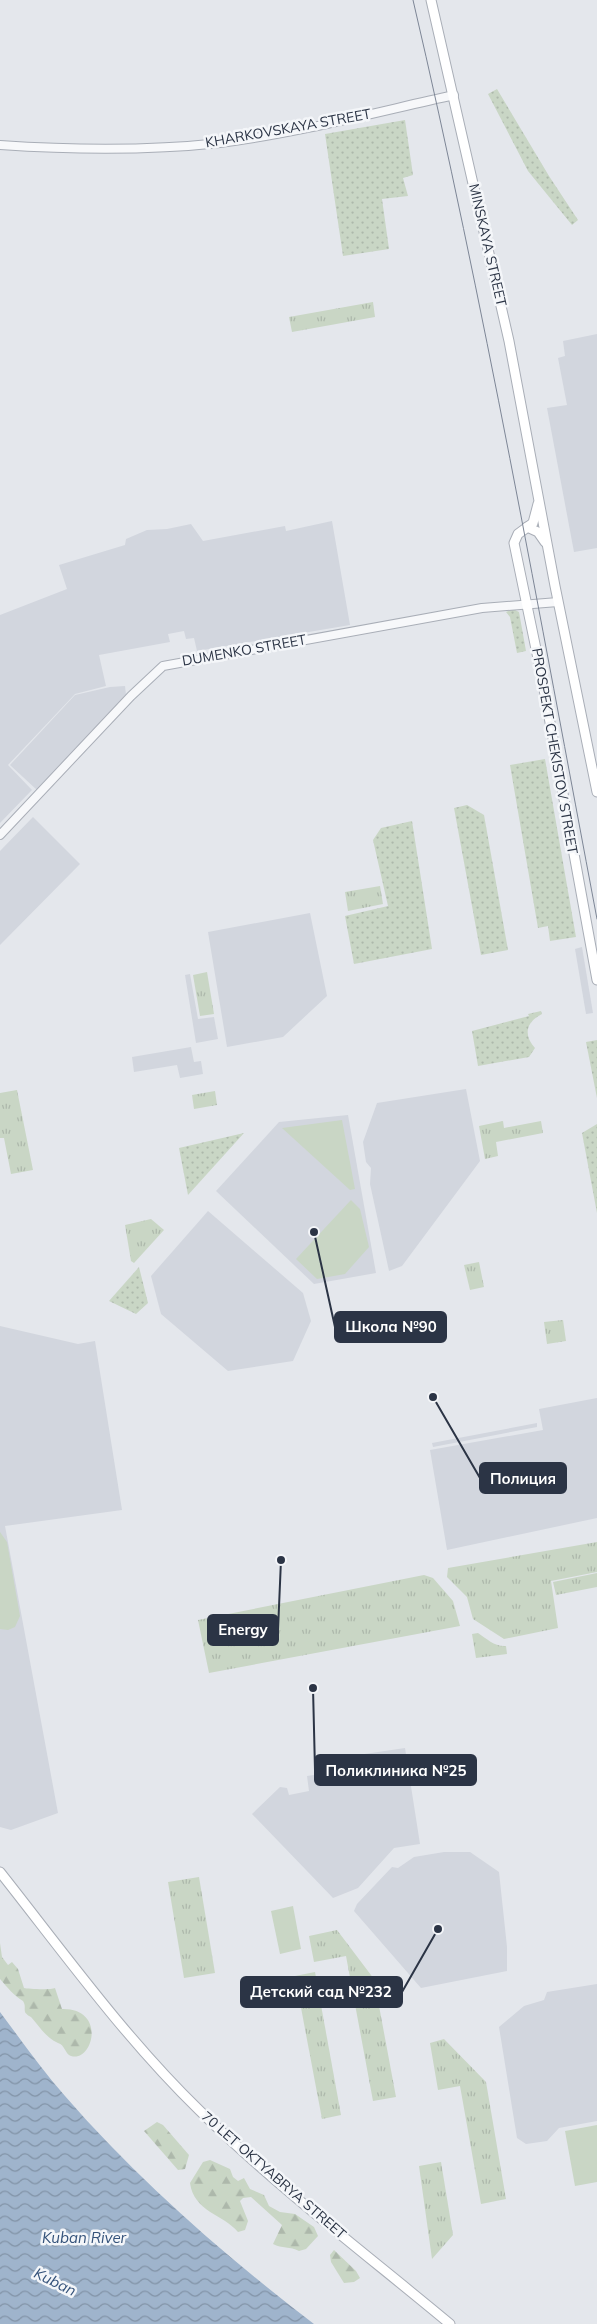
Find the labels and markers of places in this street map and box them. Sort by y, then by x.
callout: Школа №90 [335,1312,446,1342]
callout: Полиция [480,1463,566,1493]
callout: Energy [208,1615,278,1645]
callout: Поликлиника №25 [315,1755,476,1785]
callout: Детский сад №232 [241,1977,402,2007]

